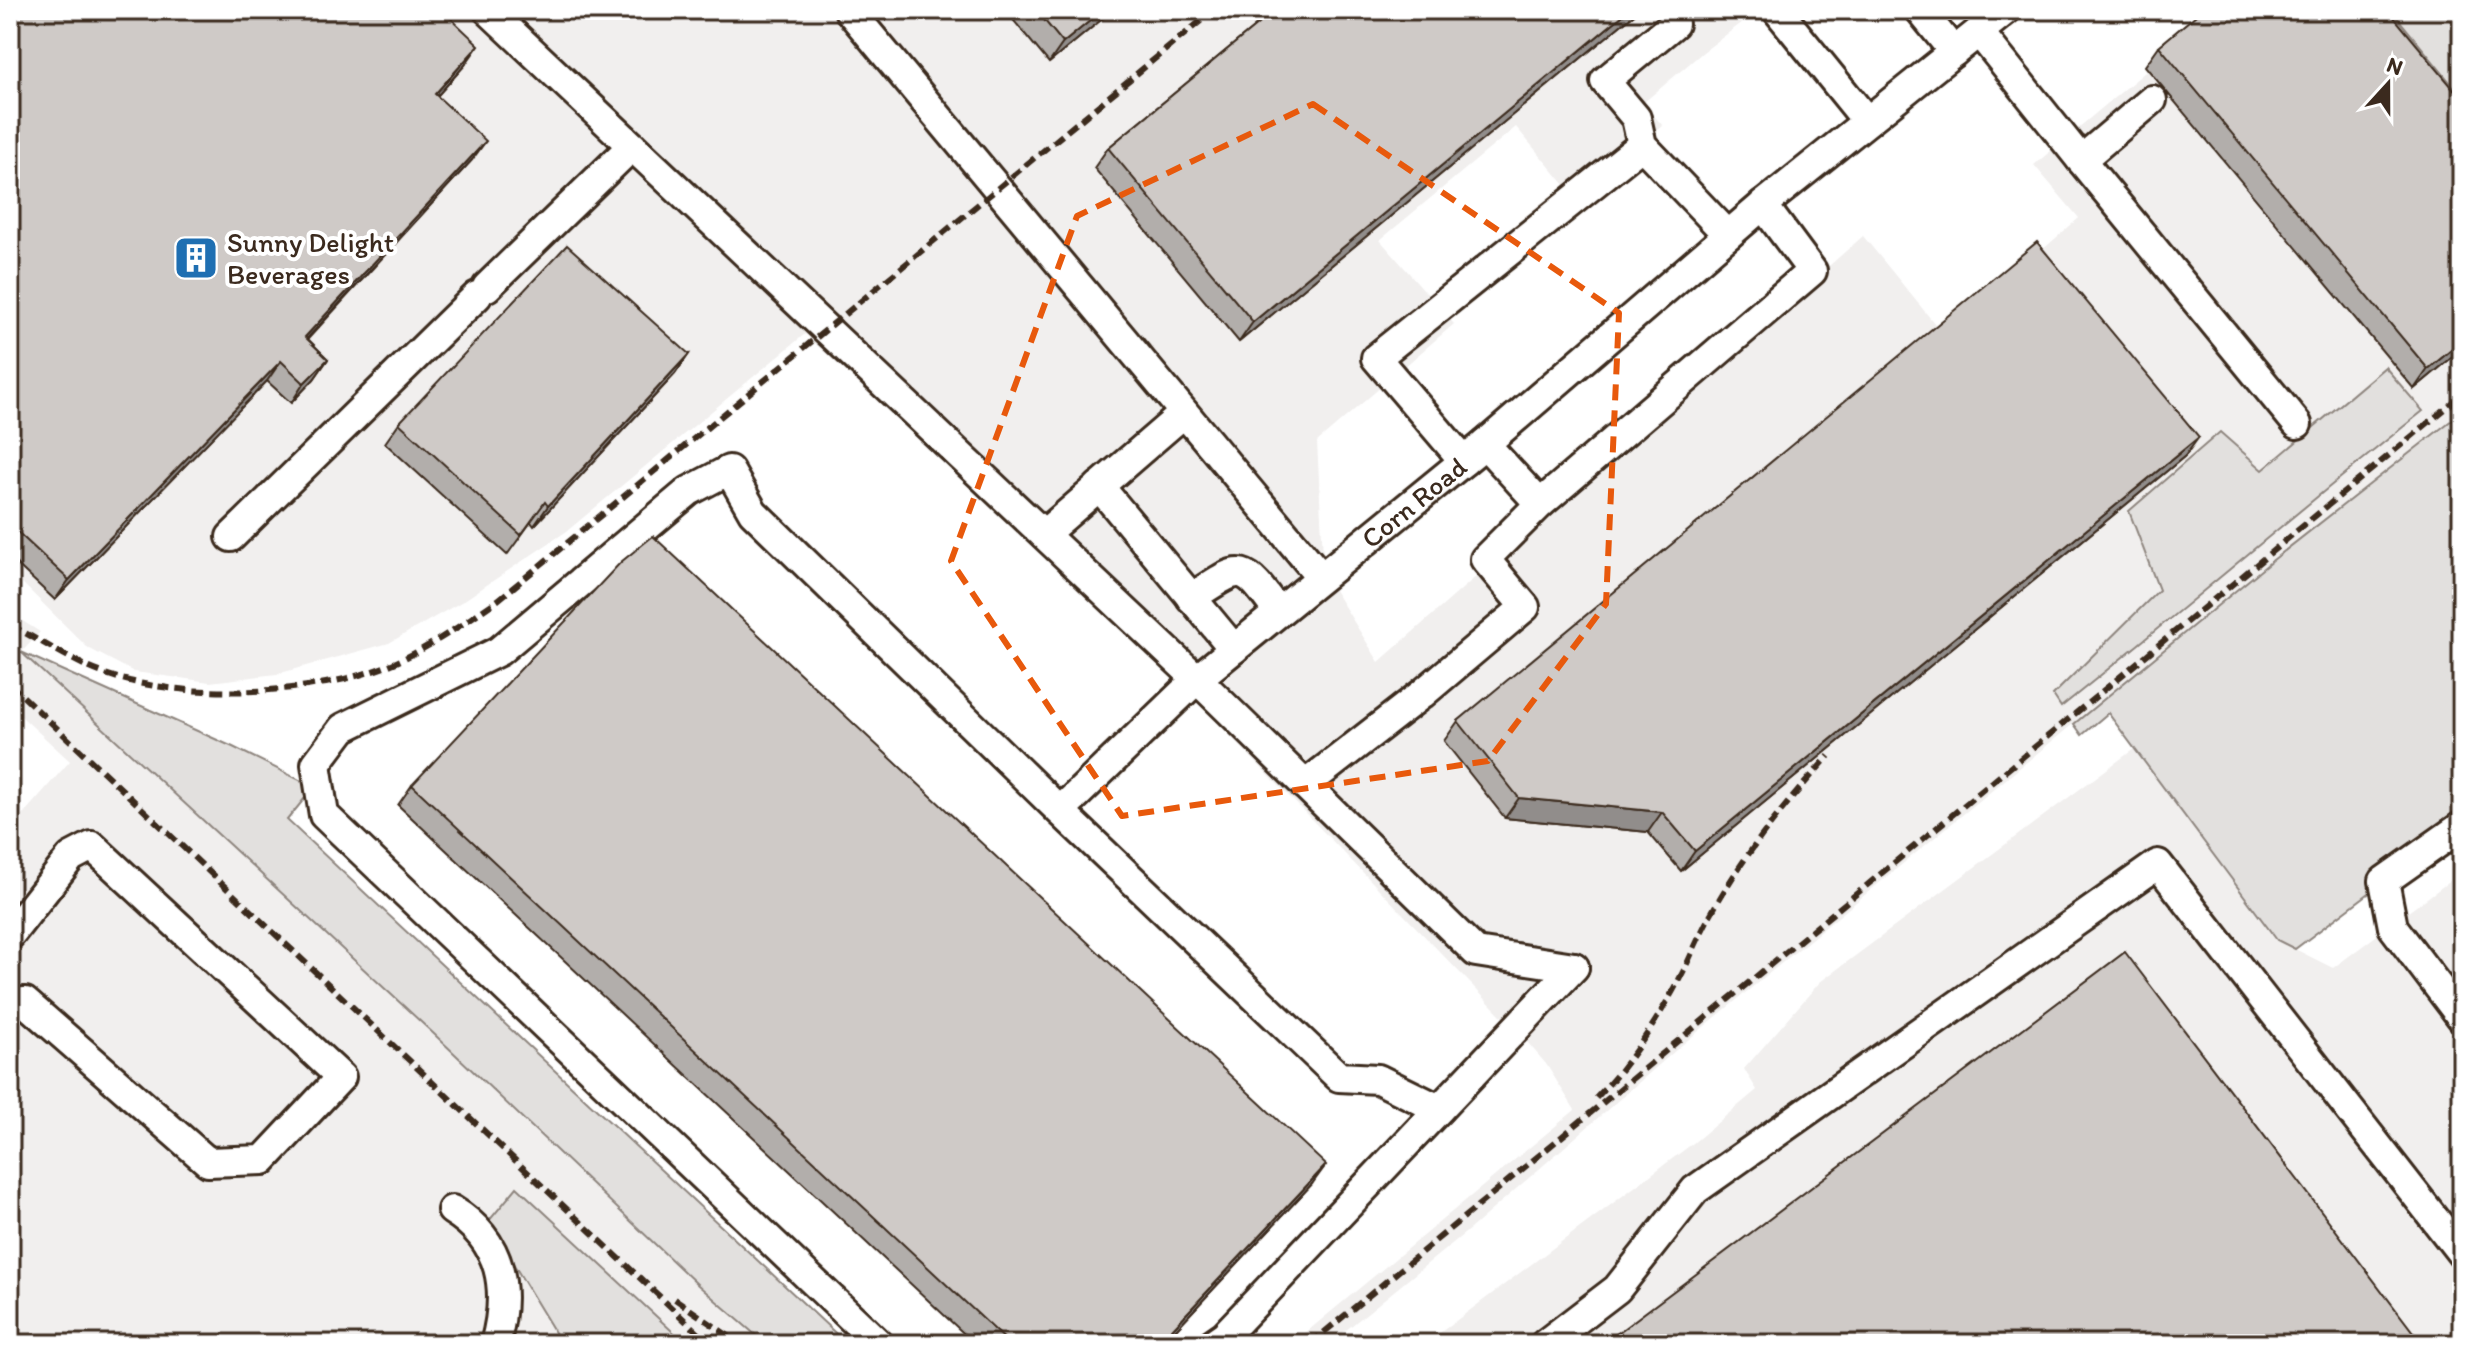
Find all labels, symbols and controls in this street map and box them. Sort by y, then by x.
north arrow [2348,44,2428,124]
text: N [2383,51,2407,81]
place label: Sunny Delight Beverages [227,225,394,291]
building icon: Sunny Delight Beverages [172,234,220,282]
street label: Corn Road [1354,449,1473,555]

